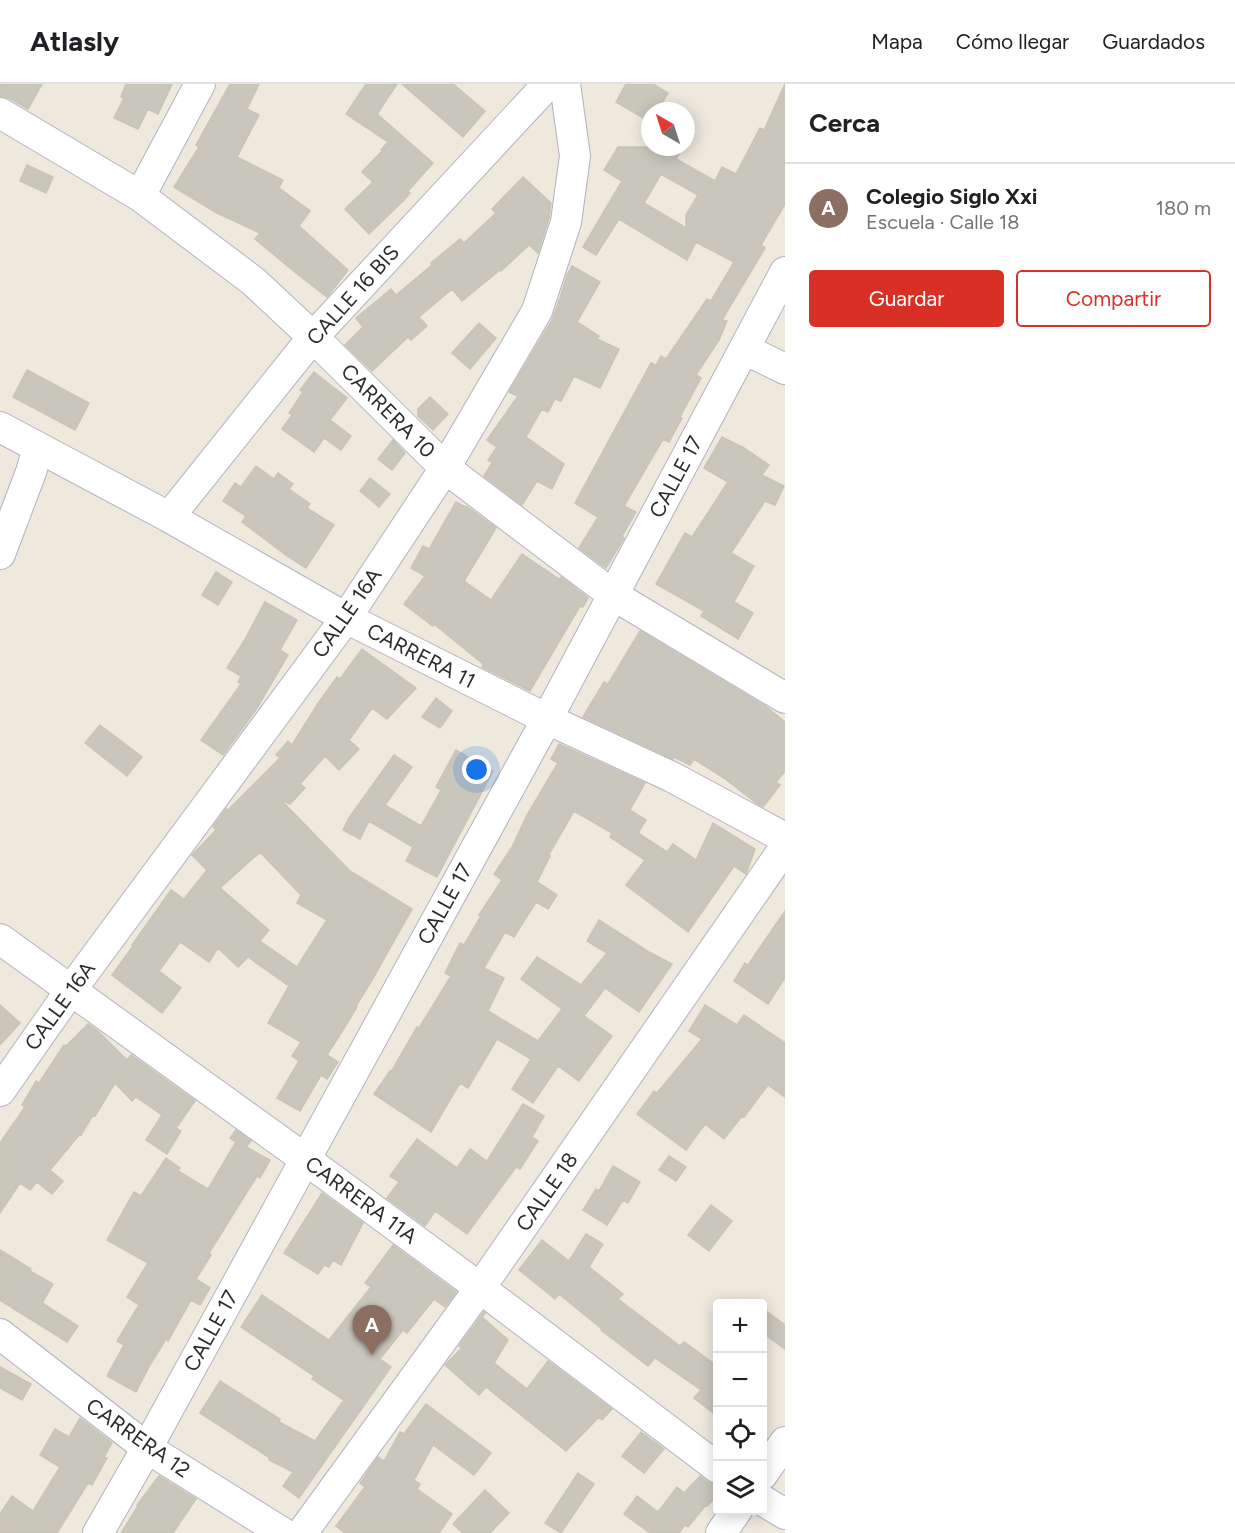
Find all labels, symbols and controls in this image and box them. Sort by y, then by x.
text: Atlasly [30,24,119,58]
text: Mapa [871,29,923,54]
text: Cómo llegar [956,29,1069,54]
text: Guardados [1102,29,1205,54]
north arrow [641,102,695,156]
text: Cerca [809,107,880,139]
text: Colegio Siglo Xxi [866,183,1038,210]
text: A [821,196,836,220]
text: 180 m [1156,196,1211,220]
text: Escuela · Calle 18 [866,210,1019,234]
street label: CALLE 16 BIS [301,239,404,350]
button: Guardar [809,270,1004,327]
button: Compartir [1016,270,1211,327]
street label: CARRERA 10 [336,358,441,463]
street label: CALLE 17 [644,432,707,522]
street label: CALLE 16A [307,563,387,662]
street label: CARRERA 11 [363,618,479,693]
your location [462,755,491,784]
street label: CALLE 17 [412,859,477,949]
street label: CALLE 16A [19,956,100,1055]
street label: CALLE 18 [510,1148,583,1236]
street label: CARRERA 11A [300,1151,422,1249]
street label: CALLE 17 [178,1286,243,1376]
map controls [713,1299,767,1515]
button: + [713,1299,767,1353]
pin: A [352,1306,392,1355]
button: − [713,1353,767,1407]
street label: CARRERA 12 [82,1393,195,1483]
button: locate [713,1407,767,1461]
button: layers [713,1461,767,1515]

